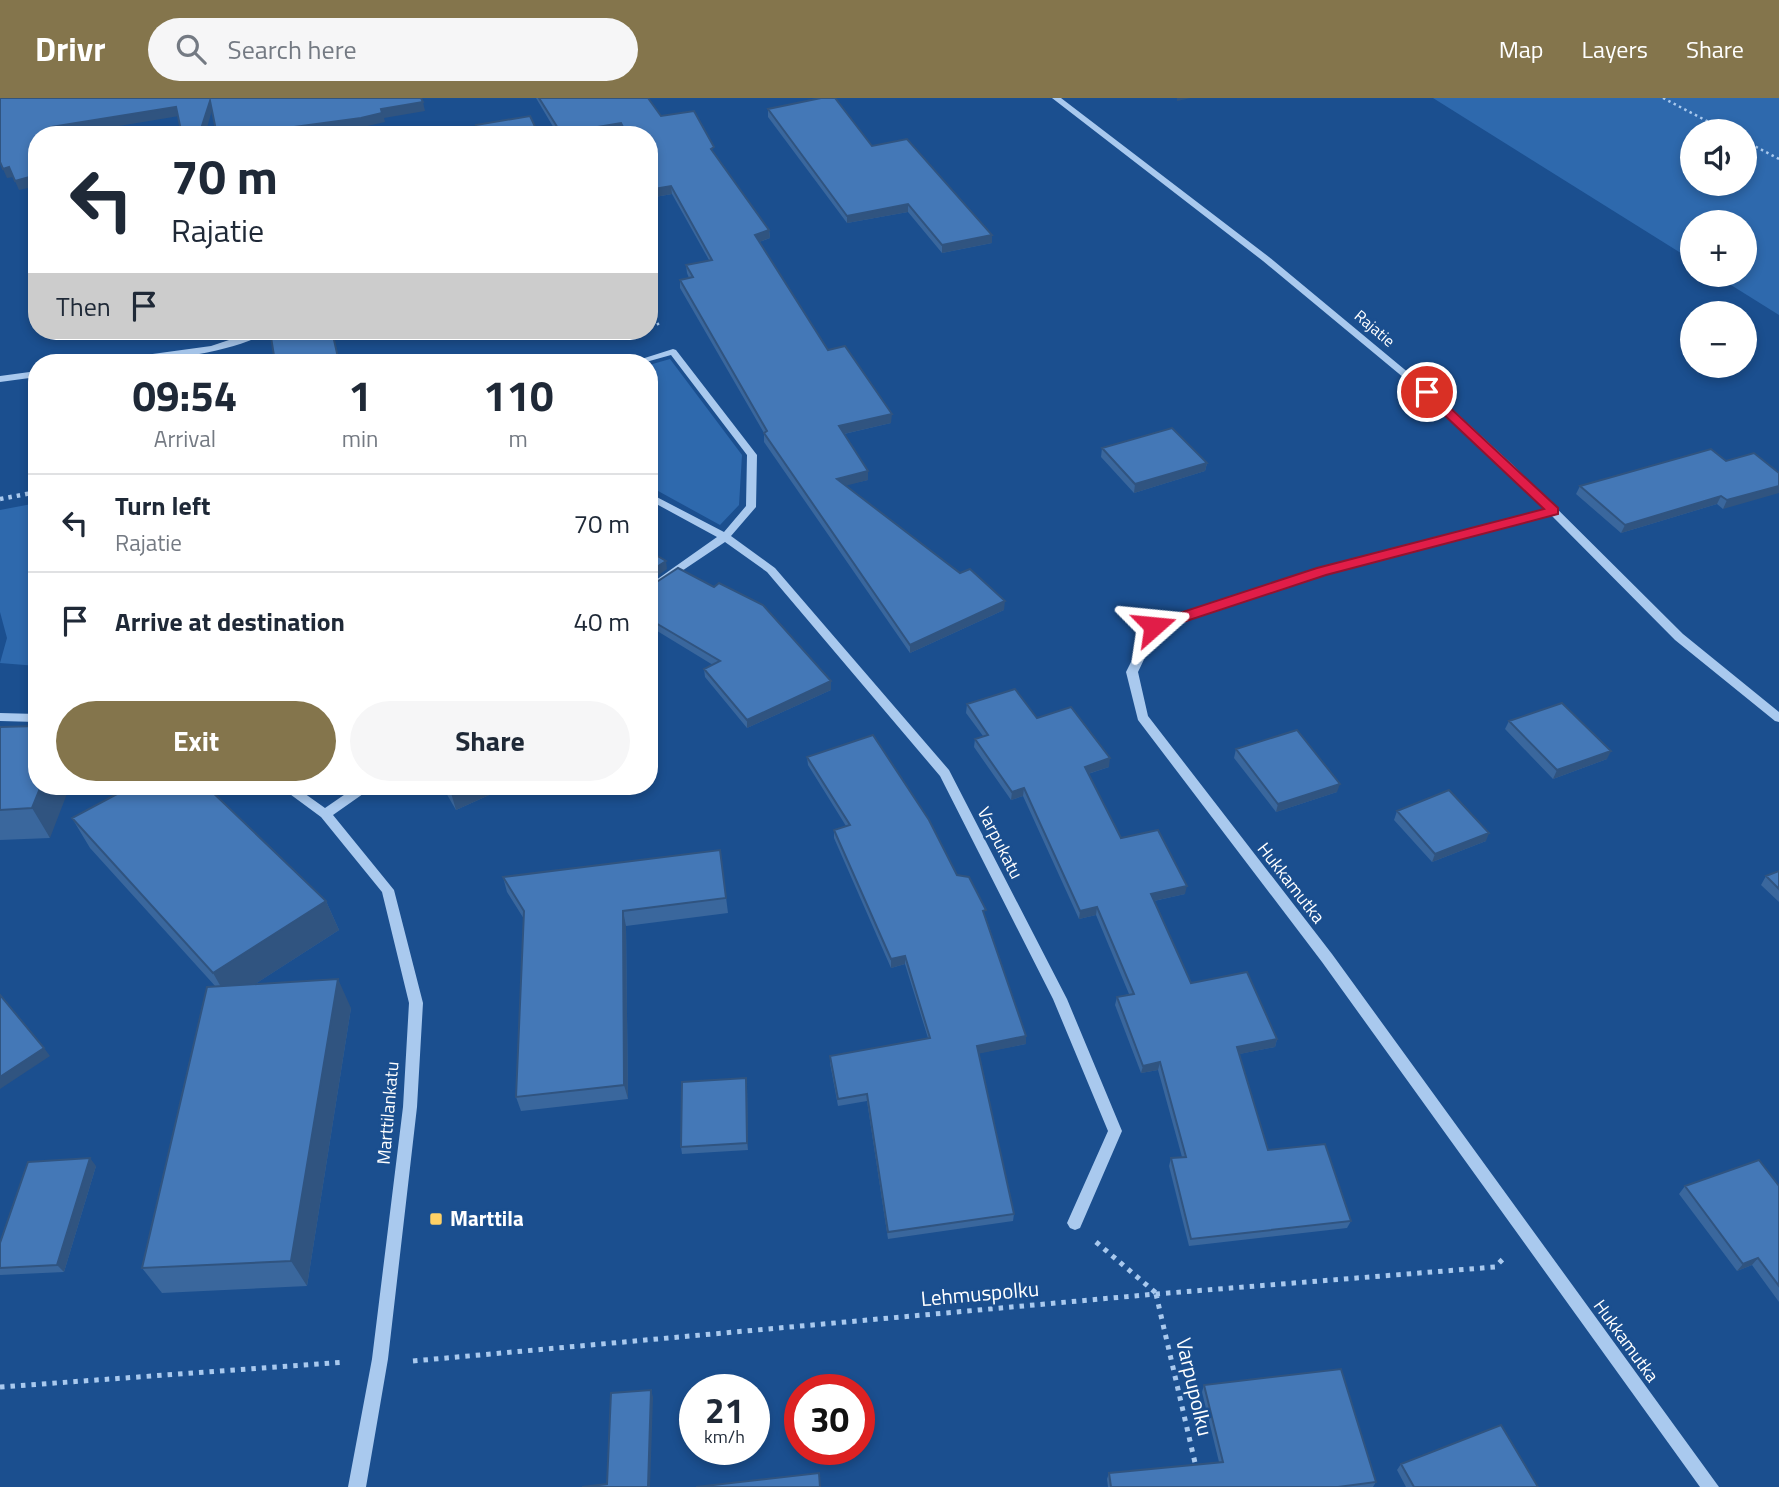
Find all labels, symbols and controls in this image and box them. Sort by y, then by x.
search box [148,18,638,81]
text: Drivr [35,24,106,74]
icon: search [172,30,210,68]
text: Search here [228,30,357,69]
text: Map [1499,31,1544,67]
text: Layers [1582,31,1648,67]
text: Share [1686,31,1744,67]
map controls [1680,119,1757,378]
button: sound [1680,119,1757,196]
text: 70 m [171,138,278,213]
icon: left [56,154,147,245]
text: Rajatie [171,206,264,254]
button: + [1680,210,1757,287]
text: Then [56,287,111,326]
icon: arrive [125,287,163,325]
button: − [1680,301,1757,378]
street label: Rajatie [1349,304,1401,352]
pin [1397,362,1457,422]
text: 09:54 [132,363,237,427]
text: 1 [348,363,372,427]
text: 110 [483,363,553,427]
icon: arrive [1408,373,1446,411]
text: Arrival [154,421,216,456]
text: min [342,421,378,456]
text: m [509,421,528,456]
text: Turn left [115,486,210,525]
icon: left [56,504,94,542]
text: 70 m [573,504,630,543]
text: Rajatie [115,525,182,560]
position arrow [1117,589,1191,663]
icon: arrive [56,602,94,640]
text: Arrive at destination [115,602,345,641]
text: 40 m [573,602,630,641]
button: Exit [56,701,336,781]
button: Share [350,701,630,781]
street label: Varpukatu [971,802,1030,884]
street label: Hukkamutka [1251,836,1332,929]
street label: Marttilankatu [370,1060,405,1166]
place label: Marttila [450,1202,524,1234]
marker: Marttila [428,1211,444,1227]
street label: Lehmuspolku [919,1272,1040,1314]
street label: Hukkamutka [1587,1294,1666,1388]
street label: Varpupolku [1168,1335,1222,1439]
speed limit sign: 30 [784,1374,875,1465]
text: 21 [705,1383,744,1437]
text: km/h [704,1423,745,1450]

